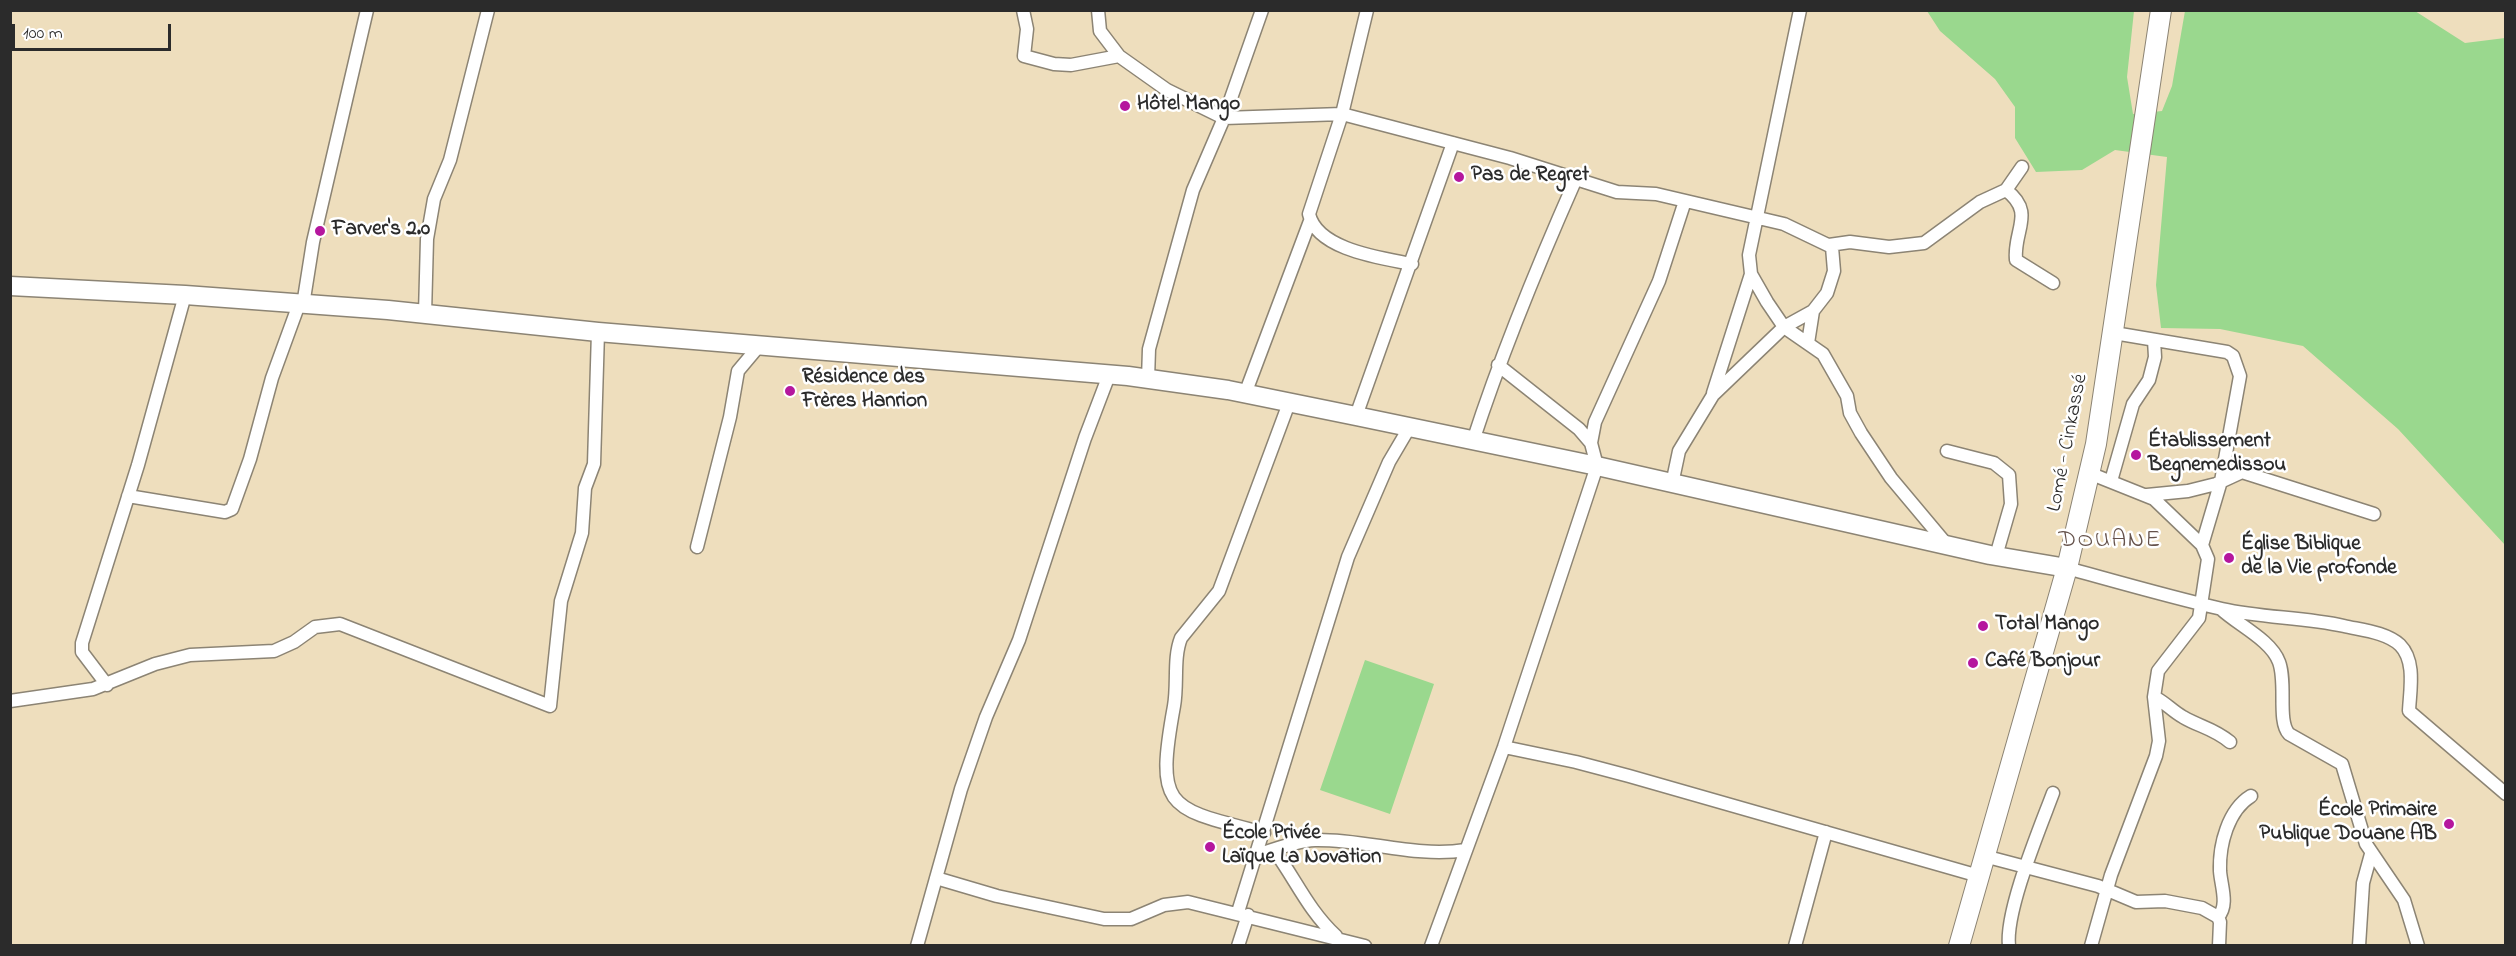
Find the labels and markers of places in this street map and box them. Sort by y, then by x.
place label: Hôtel Mango [1137,93,1240,119]
marker: Hôtel Mango [1118,99,1132,113]
place label: Pas de Regret [1471,164,1589,190]
marker: Pas de Regret [1452,170,1466,184]
place label: Farver's 2.0 [332,218,430,244]
marker: Farver's 2.0 [313,224,327,238]
place label: Résidence des Frères Hanrion [802,366,927,416]
marker: Résidence des Frères Hanrion [783,384,797,398]
place label: Établissement Begnemedissou [2148,430,2286,480]
marker: Établissement Begnemedissou [2129,448,2143,462]
place label: Église Biblique de la Vie profonde [2241,533,2397,583]
marker: Église Biblique de la Vie profonde [2222,551,2236,565]
place label: Total Mango [1995,613,2099,639]
marker: Total Mango [1976,619,1990,633]
place label: Café Bonjour [1985,650,2100,676]
marker: Café Bonjour [1966,656,1980,670]
place label: École Primaire Publique Douane AB [2259,799,2437,849]
marker: École Primaire Publique Douane AB [2442,817,2456,831]
place label: École Privée Laïque La Novation [1222,822,1381,872]
marker: École Privée Laïque La Novation [1203,840,1217,854]

